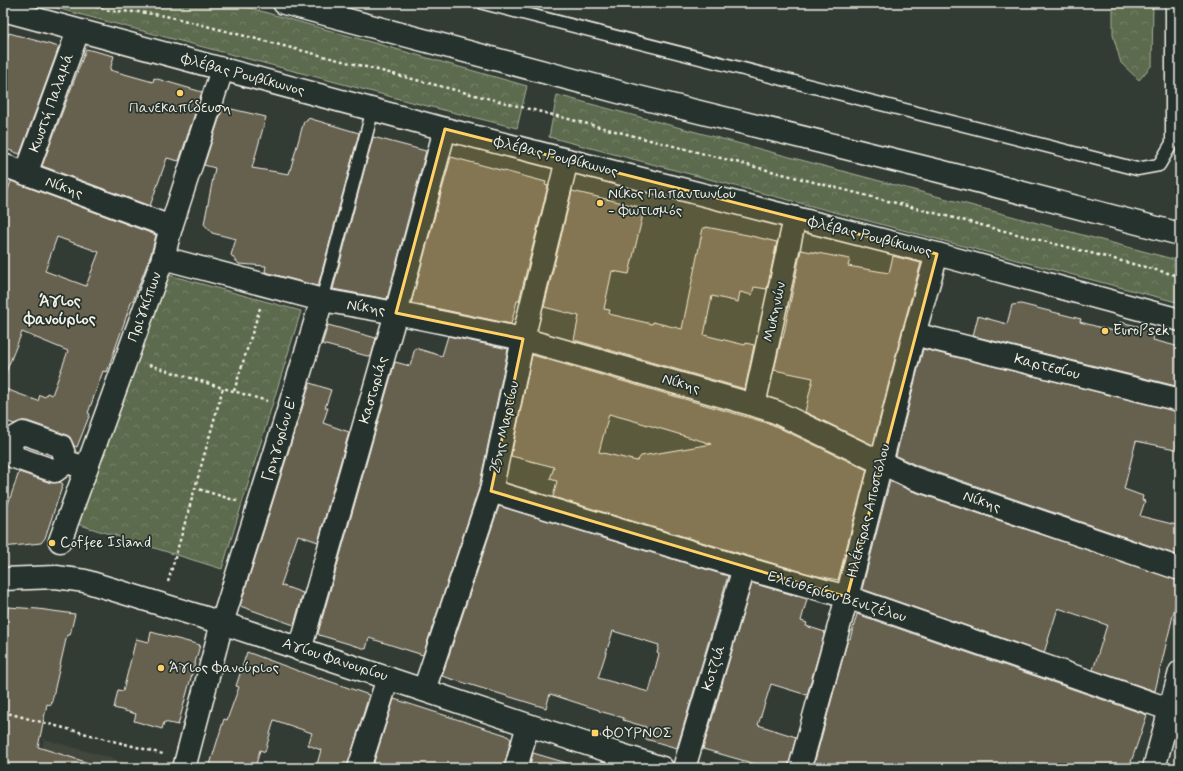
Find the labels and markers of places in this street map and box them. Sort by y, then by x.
marker: Πανεκαπίδευση [175,88,185,98]
place label: Πανεκαπίδευση [129,98,231,118]
place label: Νίκος Παπαντωνίου - Φωτισμός [608,184,736,221]
marker: Νίκος Παπαντωνίου - Φωτισμός [595,198,605,208]
place label: EuroPsek [1113,321,1169,341]
marker: EuroPsek [1100,326,1110,336]
place label: Coffee Island [60,533,151,553]
marker: Coffee Island [47,538,57,548]
place label: Άγιος Φανούριος [169,658,279,678]
marker: Άγιος Φανούριος [156,663,166,673]
place label: ΦΟΥΡΝΟΣ [602,723,672,743]
marker: ΦΟΥΡΝΟΣ [590,728,600,738]

